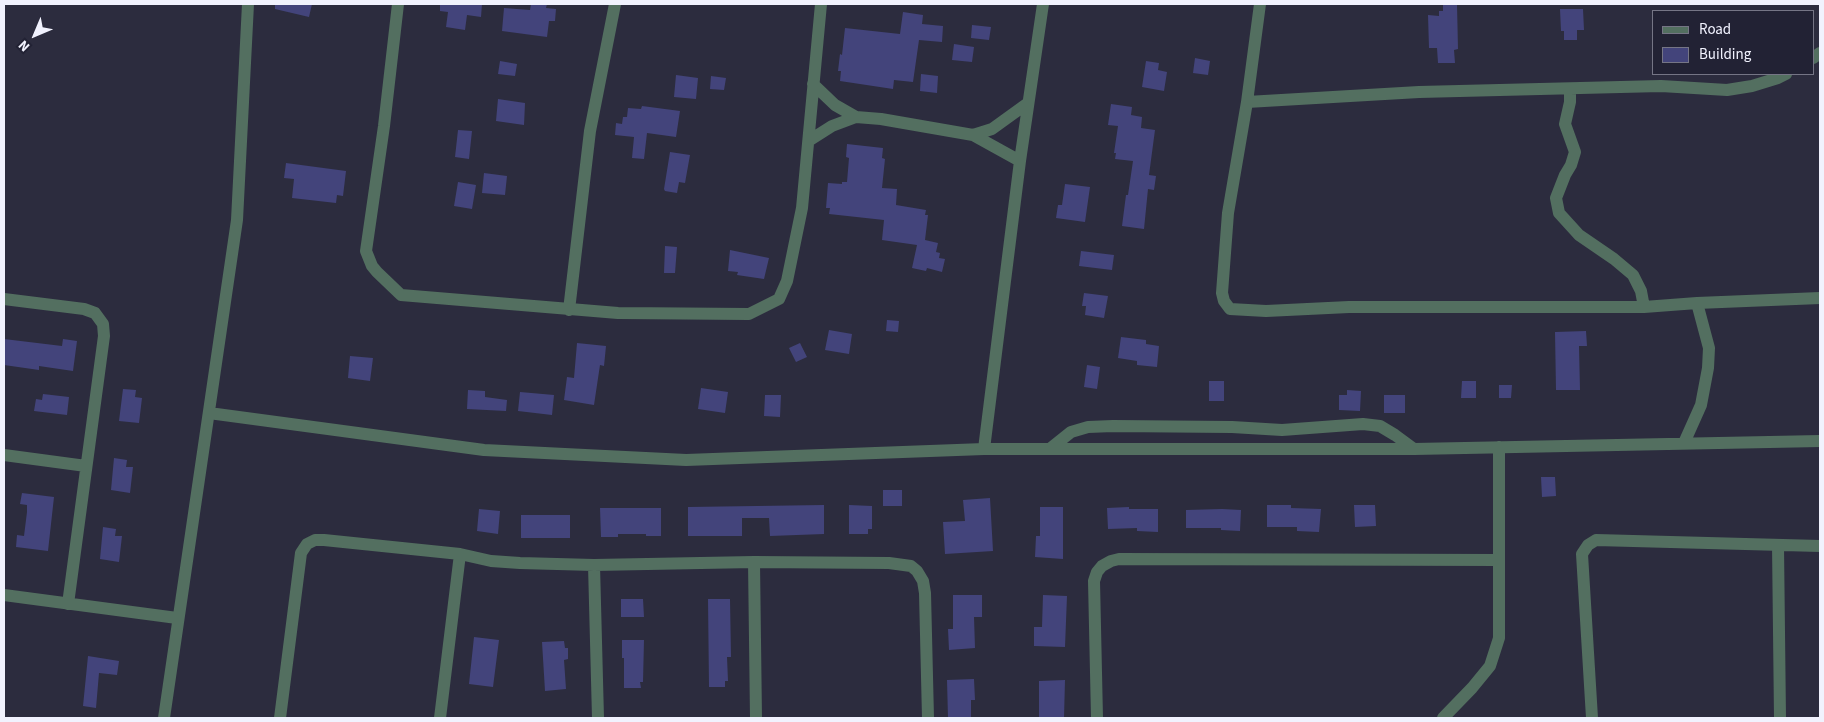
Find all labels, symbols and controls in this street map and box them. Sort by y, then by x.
north arrow [10,10,60,60]
legend [1652,10,1814,75]
text: Road [1699,19,1731,40]
text: N [14,35,35,56]
text: Building [1699,44,1751,65]

